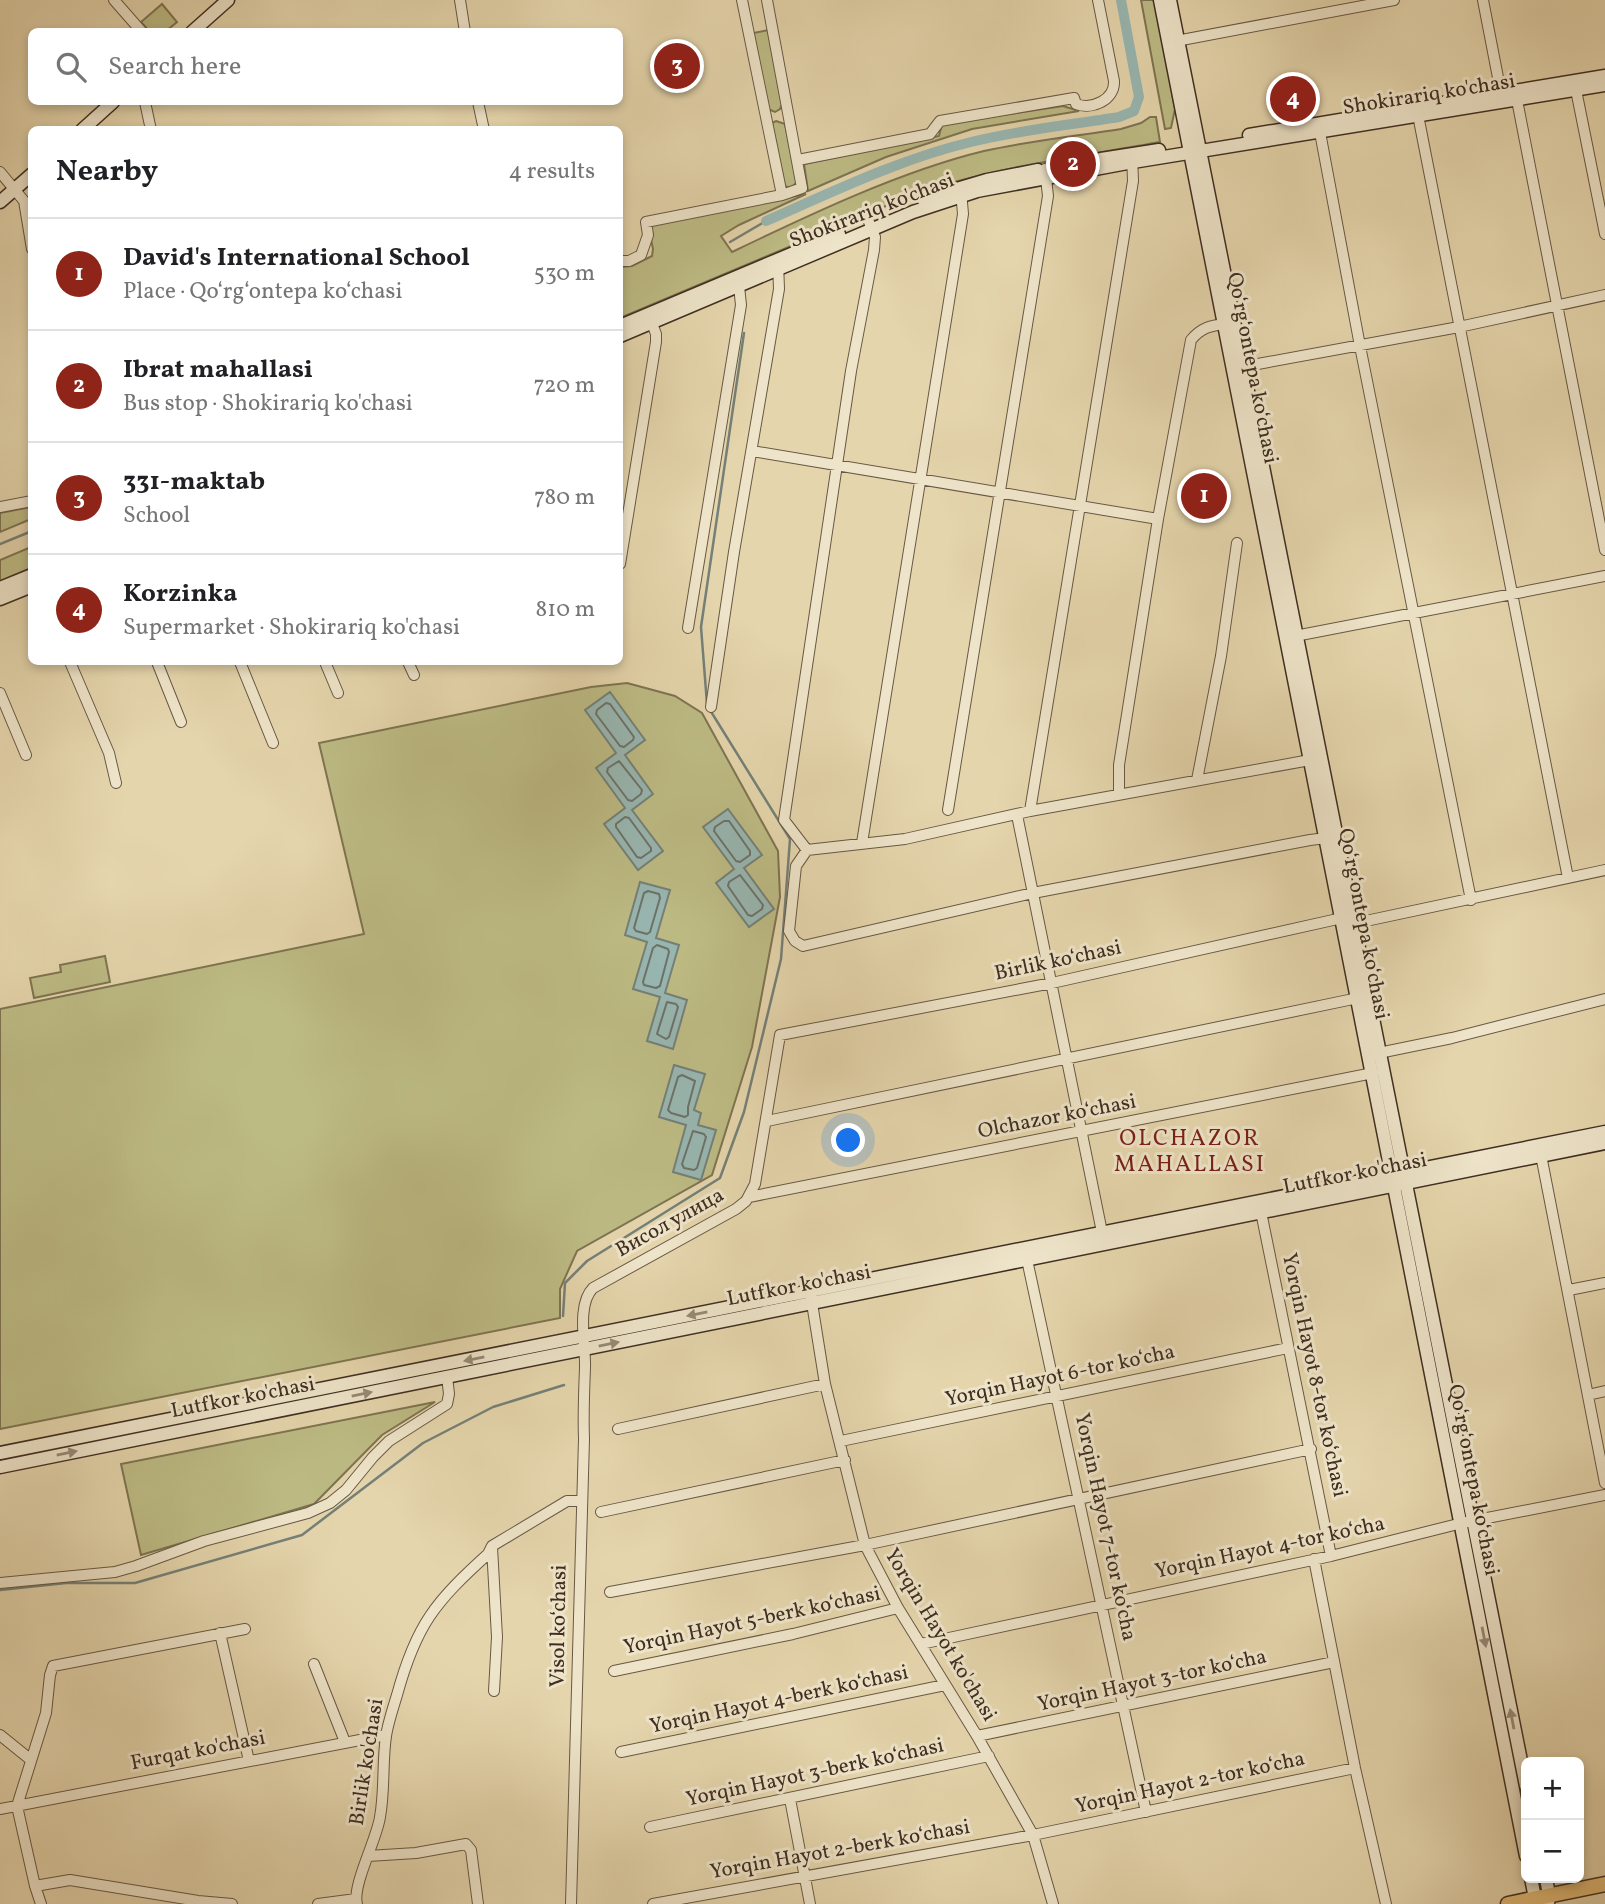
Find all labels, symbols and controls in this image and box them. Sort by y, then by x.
search box [28,28,623,105]
pin: 3 [654,40,700,92]
icon: search [52,48,90,86]
text: Search here [108,49,241,85]
street label: Shokirariq ko'chasi [1341,67,1517,123]
pin: 4 [1270,73,1316,125]
pin: 2 [1050,138,1096,190]
text: Nearby [56,151,158,193]
text: 4 results [509,156,595,188]
street label: Shokirariq ko'chasi [785,166,959,256]
text: David's International School [123,240,470,276]
text: 1 [74,258,84,290]
text: 530 m [534,258,595,290]
street label: Qoʻrgʻontepa koʻchasi [1219,270,1285,466]
text: Place · Qoʻrgʻontepa koʻchasi [123,276,402,308]
text: Ibrat mahallasi [123,352,313,388]
text: 2 [73,370,85,402]
text: 720 m [533,370,595,402]
text: Bus stop · Shokirariq ko'chasi [123,388,413,420]
text: 331-maktab [123,464,265,500]
pin: 1 [1181,470,1227,522]
text: 3 [73,482,85,514]
text: 780 m [534,482,595,514]
text: School [123,500,190,532]
text: Korzinka [123,576,238,612]
text: 4 [72,594,86,626]
text: 810 m [536,594,595,626]
text: Supermarket · Shokirariq ko'chasi [123,612,460,644]
street label: Qoʻrgʻontepa koʻchasi [1330,826,1396,1022]
street label: Birlik koʻchasi [992,933,1124,989]
street label: Olchazor koʻchasi [975,1087,1139,1147]
your location [831,1123,865,1157]
district label: OLCHAZOR MAHALLASI [1114,1123,1266,1181]
street label: Lutfkor ko'chasi [1280,1146,1430,1202]
street label: Висол улица [611,1181,729,1265]
street label: Yorqin Hayot 8-tor koʻchasi [1274,1250,1354,1500]
street label: Lutfkor ko'chasi [724,1258,874,1314]
one-way arrow [686,1309,708,1320]
street label: Yorqin Hayot 6-tor koʻcha [942,1337,1178,1415]
one-way arrow [598,1338,620,1349]
one-way arrow [463,1353,485,1364]
street label: Lutfkor ko'chasi [168,1370,318,1426]
street label: Qoʻrgʻontepa koʻchasi [1440,1382,1506,1578]
one-way arrow [351,1388,373,1399]
street label: Yorqin Hayot 7-tor koʻcha [1067,1410,1143,1644]
one-way arrow [56,1448,78,1459]
street label: Yorqin Hayot 4-tor koʻcha [1152,1509,1388,1587]
street label: Yorqin Hayot ko'chasi [877,1543,1003,1727]
street label: Visol koʻchasi [543,1564,575,1688]
street label: Yorqin Hayot 5-berk koʻchasi [621,1580,883,1662]
one-way arrow [1479,1626,1490,1648]
street label: Yorqin Hayot 3-tor koʻcha [1035,1643,1269,1719]
street label: Yorqin Hayot 4-berk koʻchasi [647,1658,911,1742]
street label: Birlik ko'chasi [343,1696,391,1828]
one-way arrow [1507,1708,1518,1730]
street label: Furqat ko'chasi [128,1724,268,1778]
street label: Yorqin Hayot 3-berk koʻchasi [683,1731,947,1815]
street label: Yorqin Hayot 2-tor koʻcha [1072,1744,1308,1822]
map controls [1521,1757,1584,1883]
button: + [1521,1757,1584,1820]
street label: Yorqin Hayot 2-berk koʻchasi [708,1813,972,1887]
button: − [1521,1820,1584,1883]

